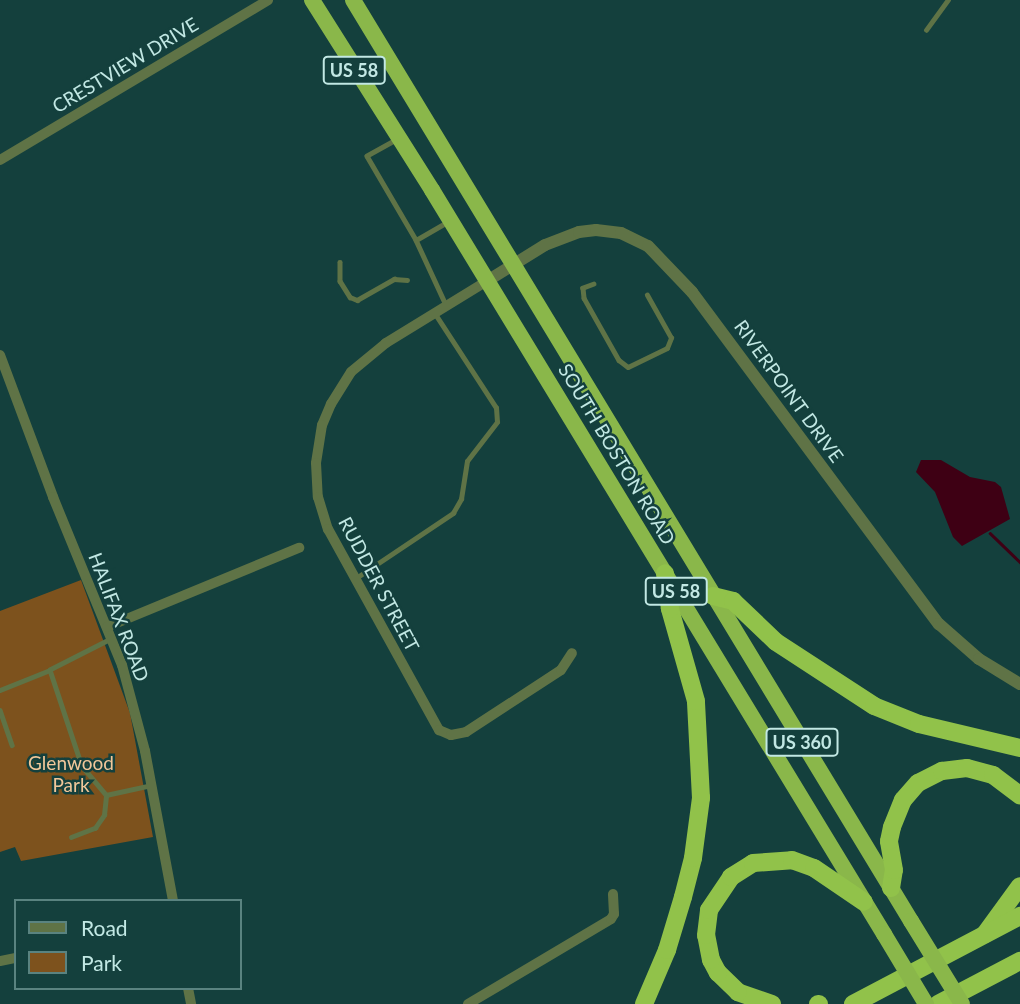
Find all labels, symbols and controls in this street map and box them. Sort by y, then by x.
street label: CRESTVIEW DRIVE [48,12,202,118]
road number: US 58 [322,56,386,84]
street label: RIVERPOINT DRIVE [730,315,848,467]
street label: SOUTH BOSTON ROAD [554,359,680,549]
street label: RUDDER STREET [334,513,424,655]
street label: HALIFAX ROAD [84,549,154,685]
road number: US 58 [644,576,708,606]
road number: US 360 [765,728,839,756]
park label: Glenwood Park [28,752,114,796]
legend [14,899,242,990]
text: Road [81,915,128,940]
text: Park [81,950,122,975]

